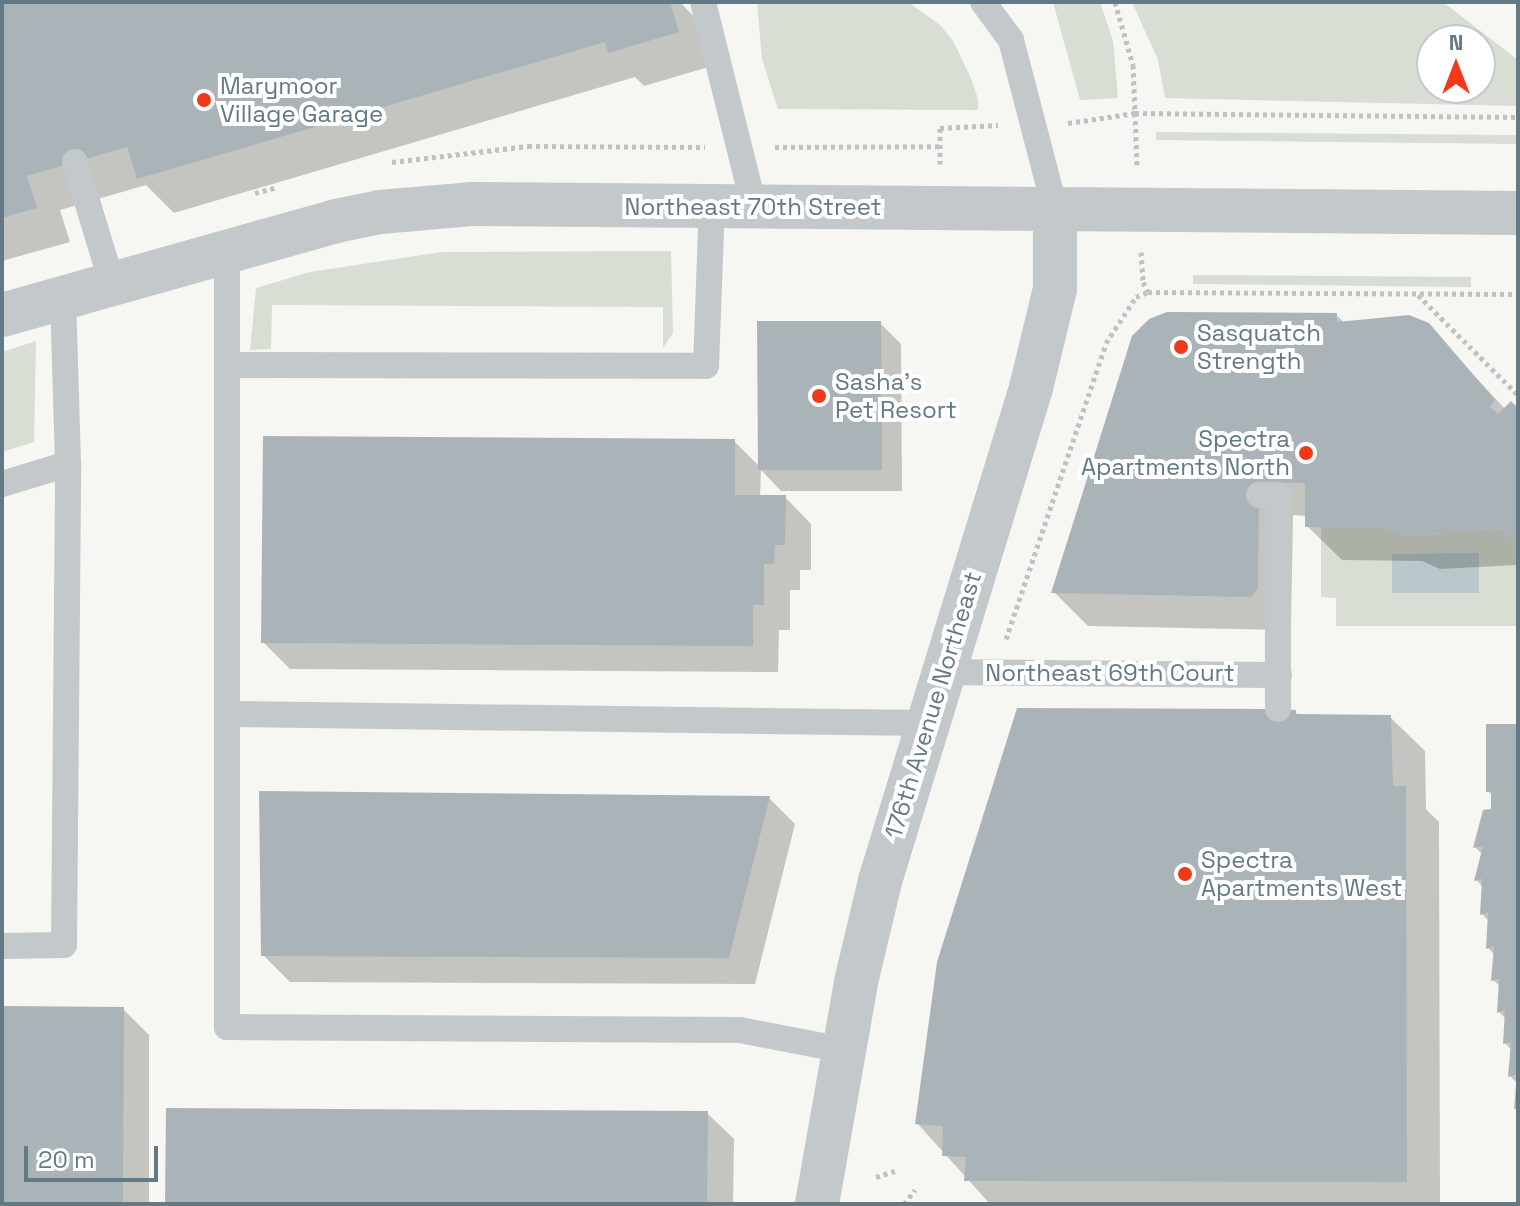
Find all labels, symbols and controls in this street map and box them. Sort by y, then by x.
north arrow [1416,24,1496,104]
text: N [1449,28,1463,56]
place label: Marymoor Village Garage [220,72,383,128]
marker: Marymoor Village Garage [195,91,213,109]
street label: Northeast 70th Street [624,193,882,221]
place label: Sasquatch Strength [1197,319,1321,375]
marker: Sasquatch Strength [1172,338,1190,356]
place label: Sasha's Pet Resort [835,368,957,424]
marker: Sasha's Pet Resort [810,387,828,405]
place label: Spectra Apartments North [1081,425,1290,481]
marker: Spectra Apartments North [1297,444,1315,462]
street label: 176th Avenue Northeast [879,568,987,842]
street label: Northeast 69th Court [985,659,1235,687]
place label: Spectra Apartments West [1201,846,1403,902]
marker: Spectra Apartments West [1176,865,1194,883]
scale bar [28,1130,162,1180]
text: 20 m [38,1144,95,1175]

